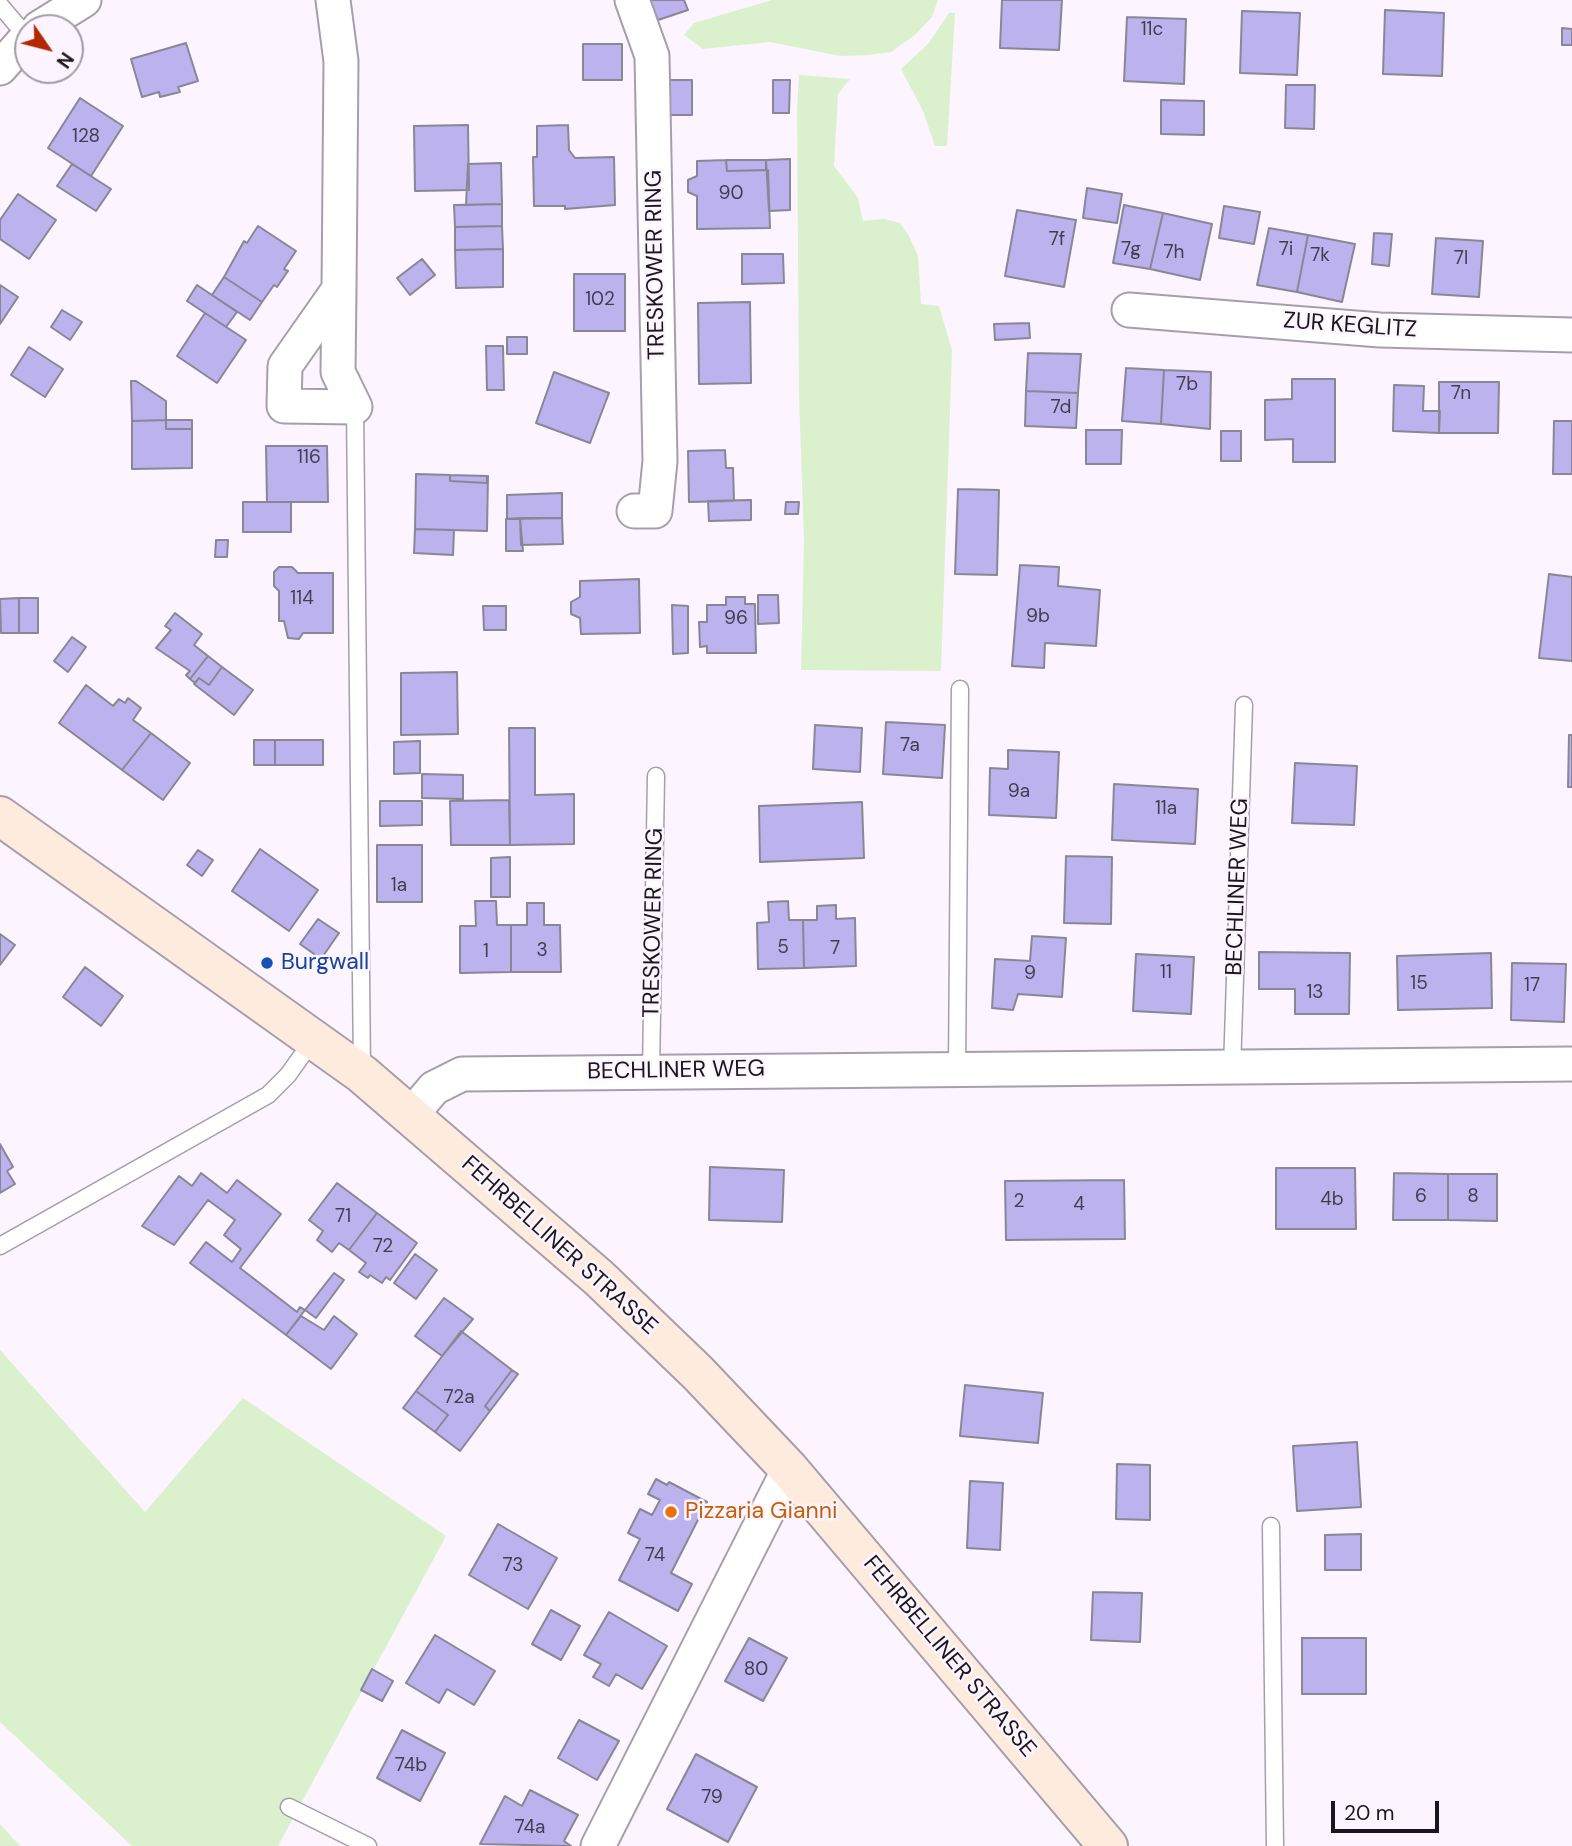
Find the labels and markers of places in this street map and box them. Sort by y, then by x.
place label: Burgwall [281,949,369,977]
marker: Burgwall [259,955,275,971]
place label: Pizzaria Gianni [685,1498,837,1526]
marker: Pizzaria Gianni [663,1504,679,1520]

